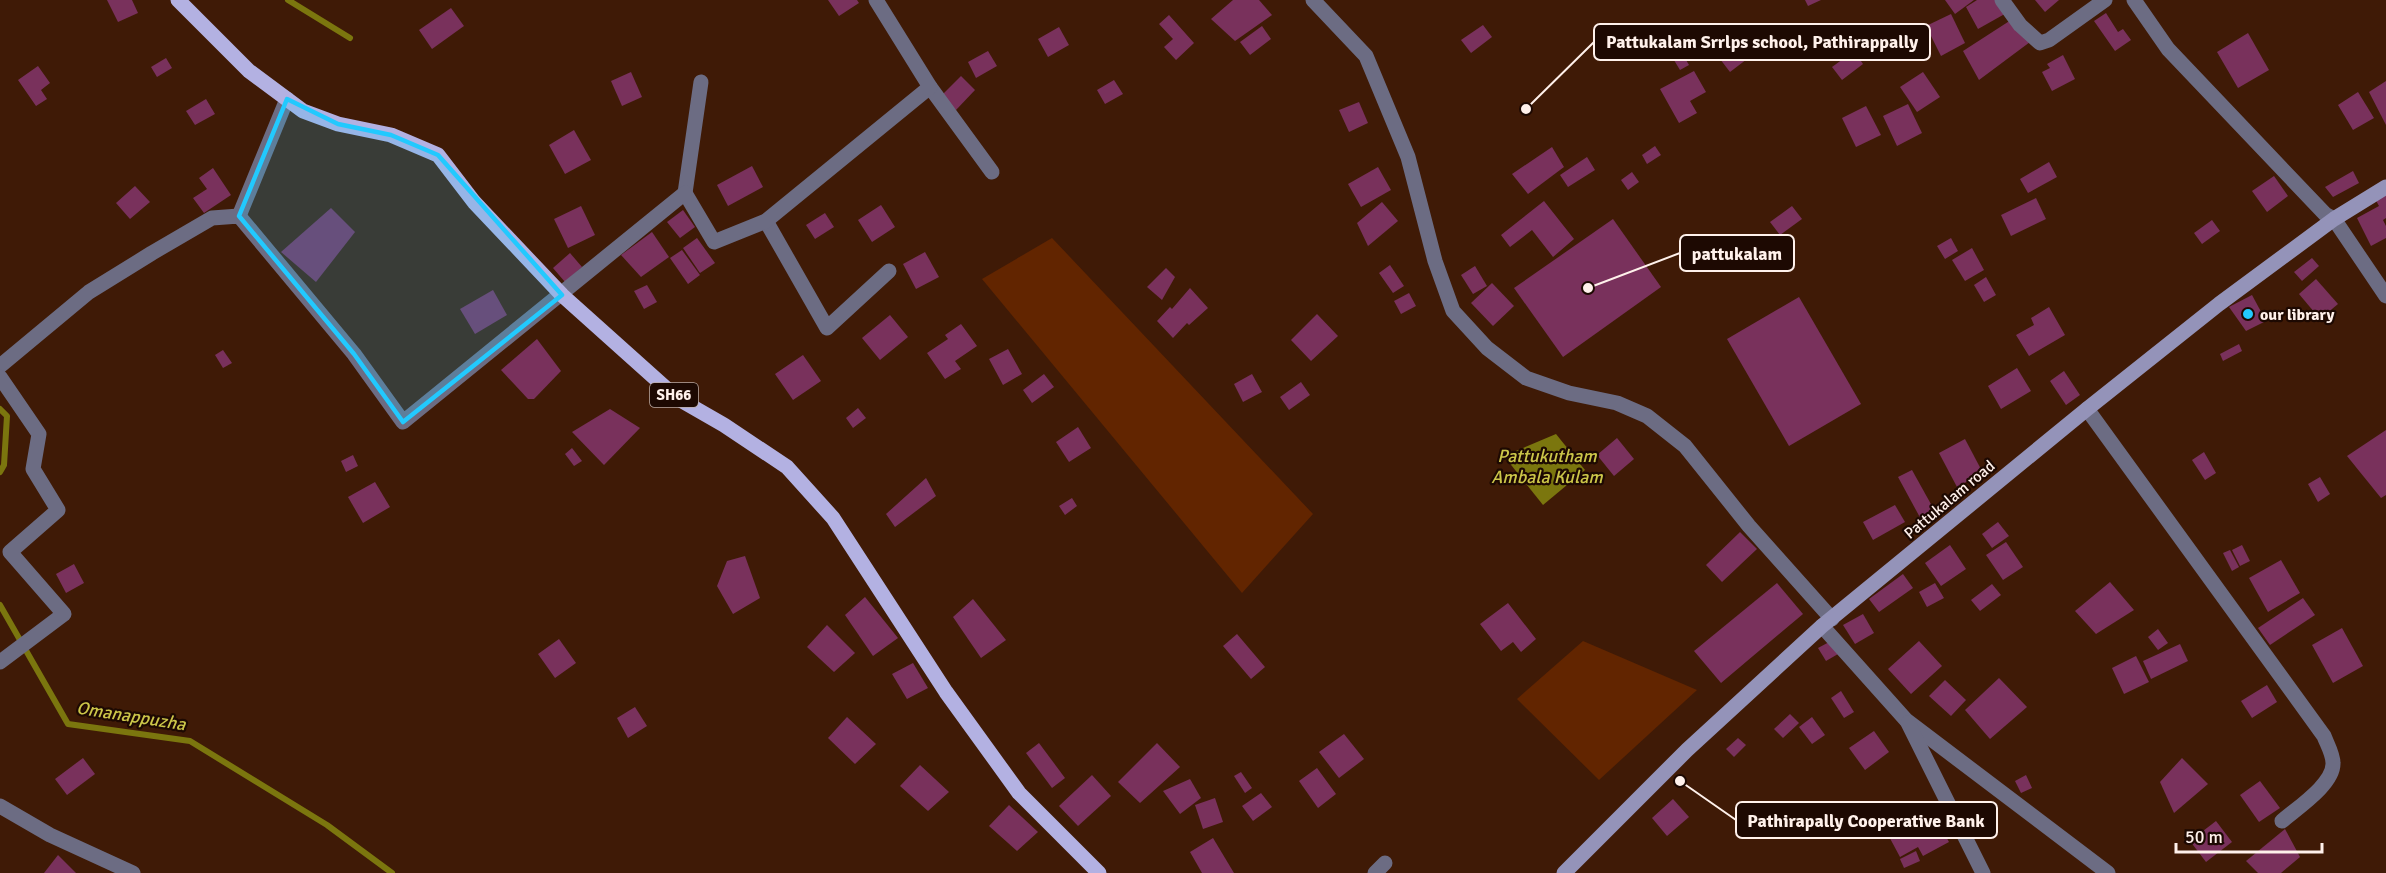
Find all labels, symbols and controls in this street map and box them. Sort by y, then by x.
callout: Pattukalam Srrlps school, Pathirappally [1594,24,1930,60]
text: Pattukalam Srrlps school, Pathirappally [1606,31,1918,53]
callout: pattukalam [1680,235,1794,271]
text: pattukalam [1692,243,1782,265]
place label: our library [2260,305,2334,325]
marker: our library [2241,307,2255,321]
road number: SH66 [650,383,698,407]
water label: Pattukutham Ambala Kulam [1491,445,1603,488]
street label: Pattukalam road [1900,456,1999,544]
water label: Omanappuzha [75,697,188,736]
callout: Pathirapally Cooperative Bank [1736,802,1997,838]
text: Pathirapally Cooperative Bank [1747,810,1985,832]
scale bar [2176,816,2322,854]
text: 50 m [2185,826,2223,848]

